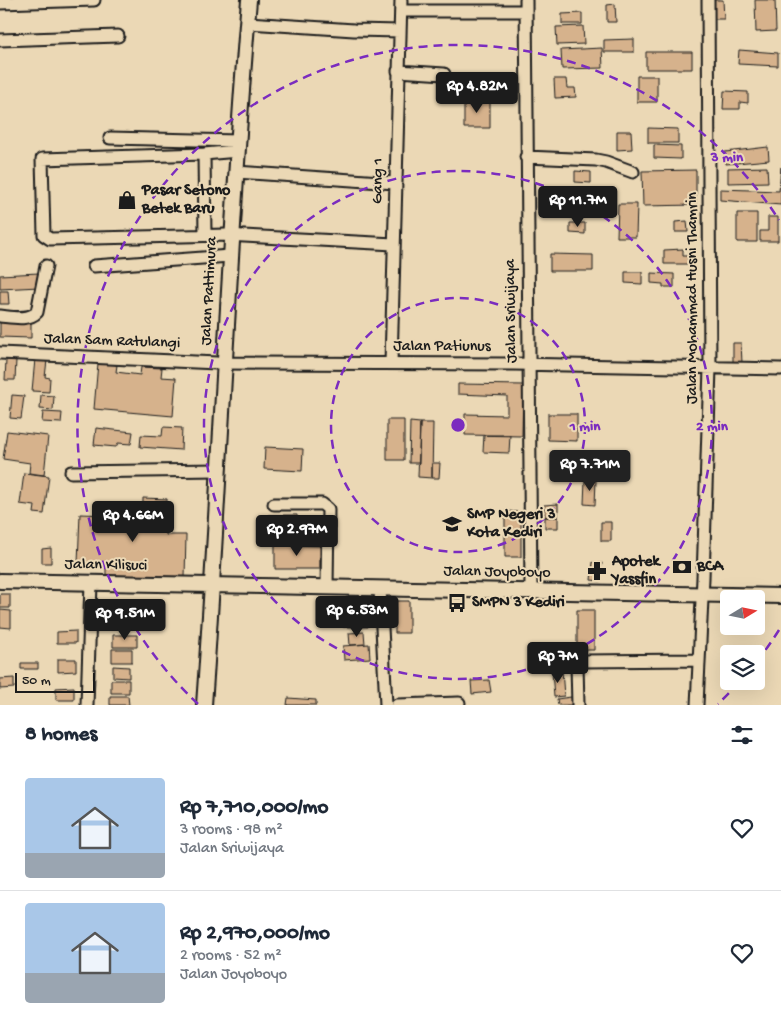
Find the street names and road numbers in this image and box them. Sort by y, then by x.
street label: Gang 1 [369,158,389,204]
street label: Jalan Mohammad Husni Thamrin [684,192,703,404]
street label: Jalan Pattimura [198,235,222,346]
street label: Jalan Sriwijaya [502,258,522,363]
street label: Jalan Sam Ratulangi [43,330,181,354]
street label: Jalan Patiunus [393,338,492,357]
street label: Jalan Kilisuci [64,556,148,576]
street label: Jalan Joyoboyo [443,563,551,583]

